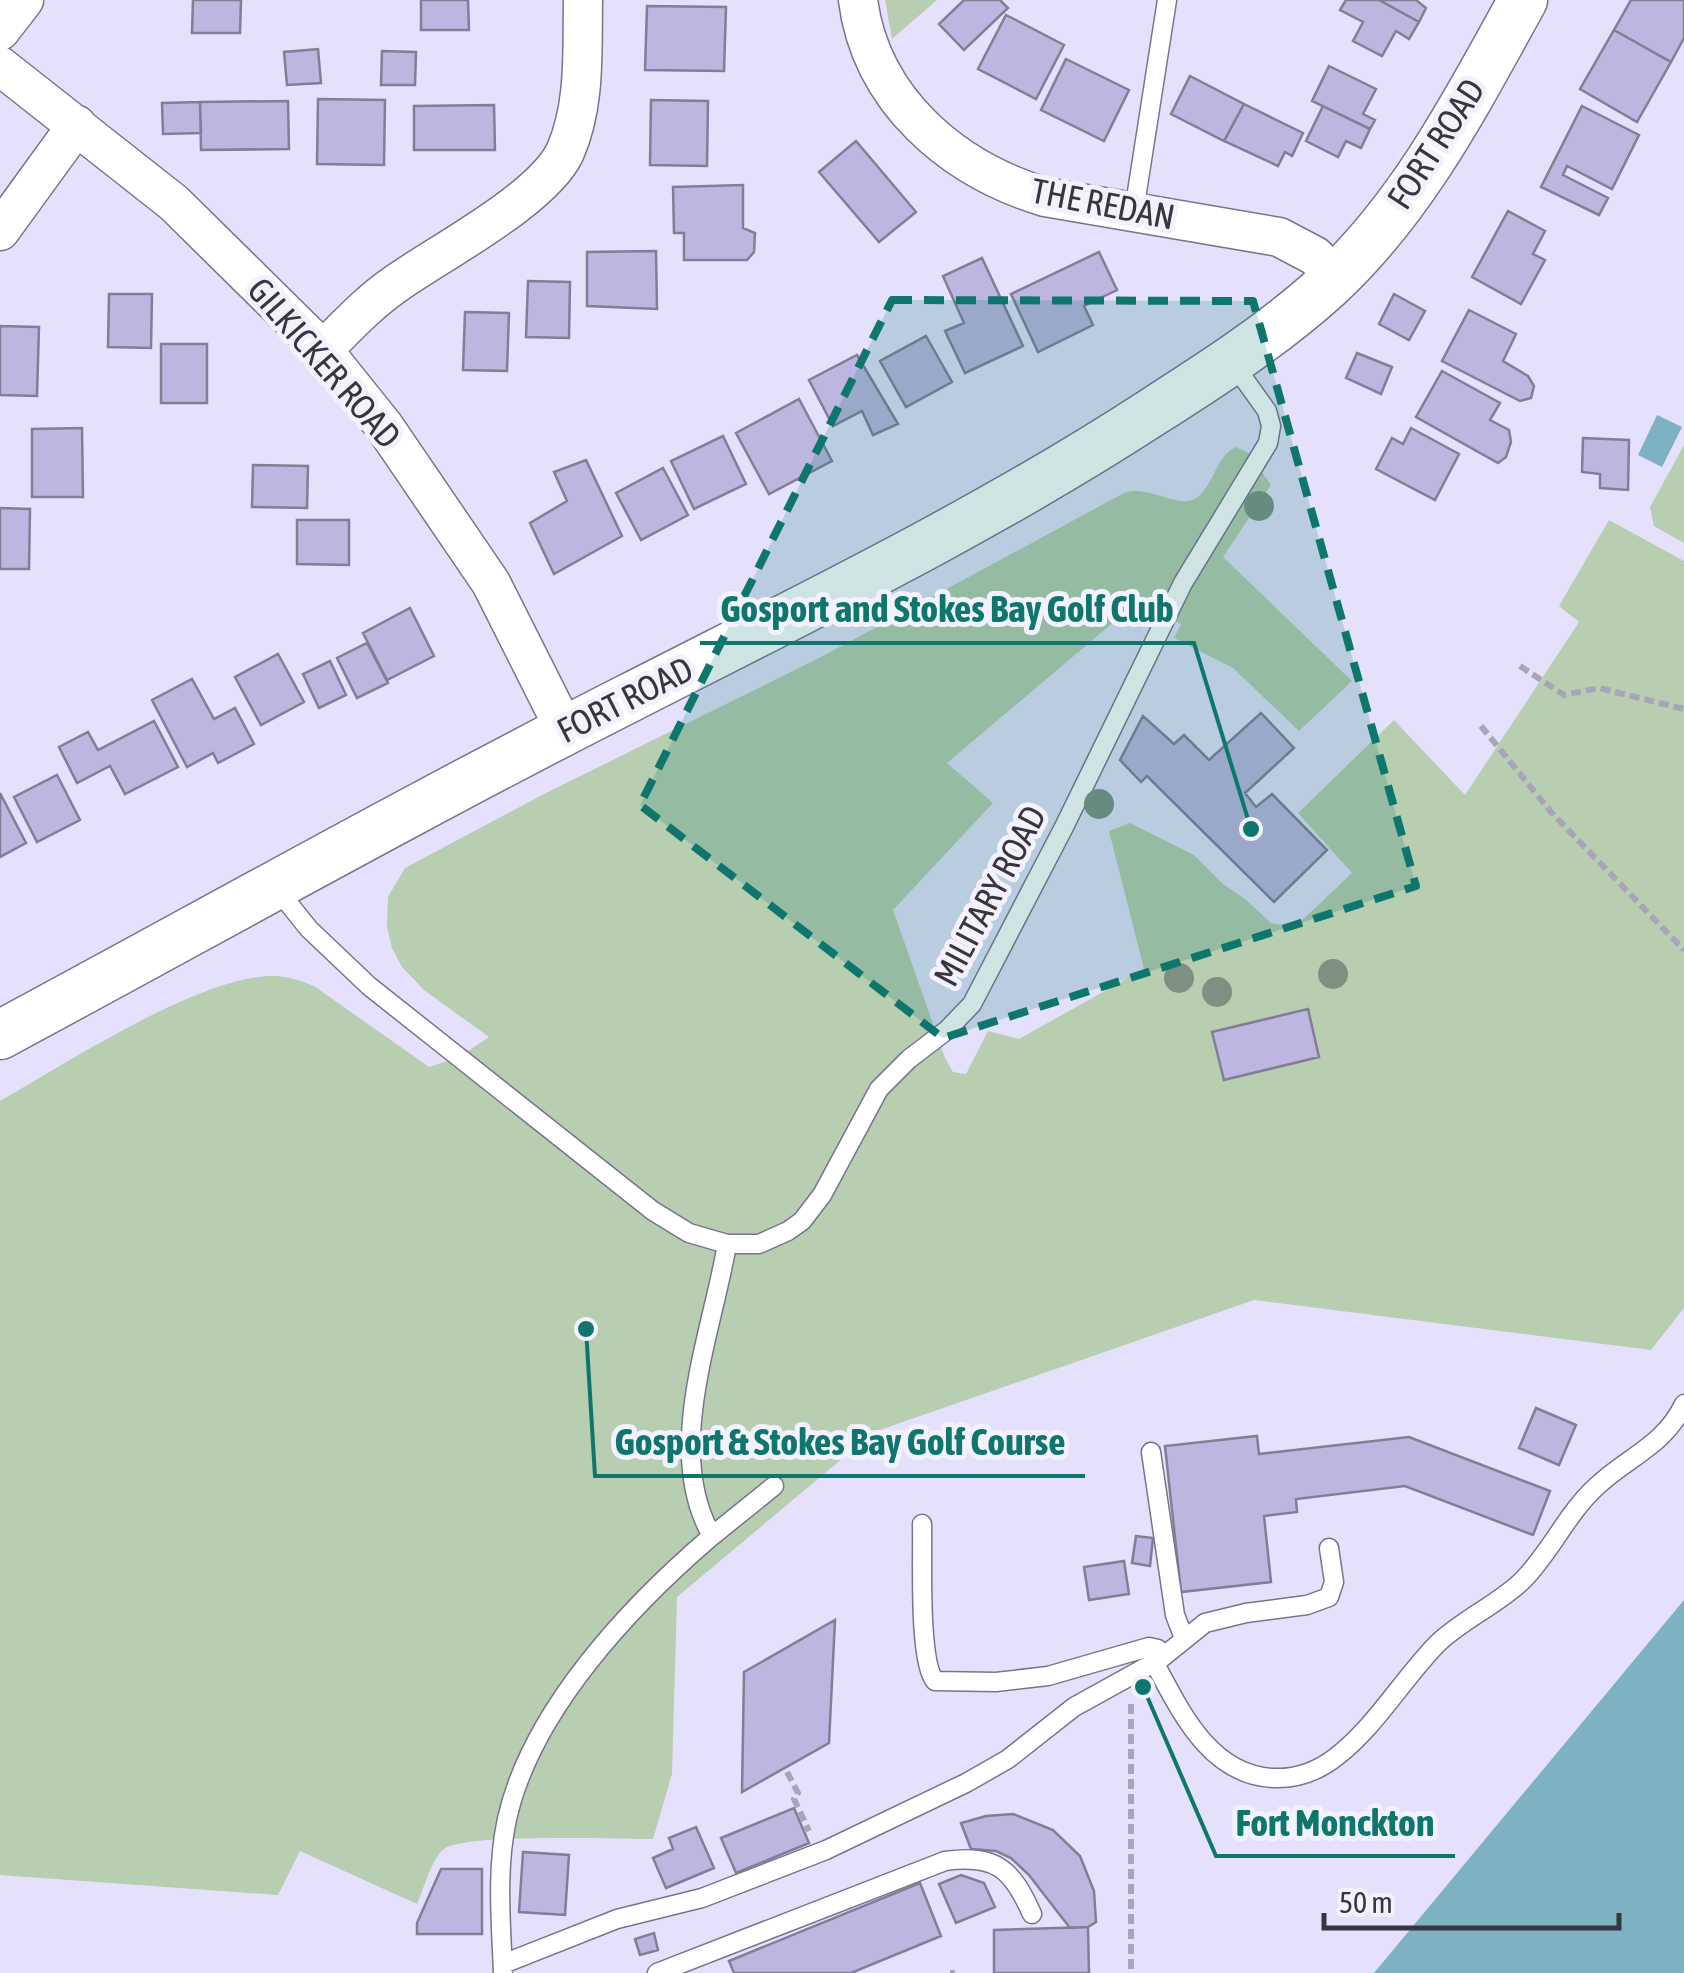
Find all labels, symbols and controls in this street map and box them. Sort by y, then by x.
street label: FORT ROAD [1378,71,1492,216]
street label: THE REDAN [1028,170,1178,237]
street label: GILKICKER ROAD [240,269,409,455]
callout: Gosport and Stokes Bay Golf Club [700,575,1194,643]
text: Gosport and Stokes Bay Golf Club [720,587,1174,630]
street label: FORT ROAD [550,648,699,750]
street label: MILITARY ROAD [925,799,1053,992]
callout: Gosport & Stokes Bay Golf Course [595,1408,1085,1476]
text: Gosport & Stokes Bay Golf Course [615,1420,1065,1463]
callout: Fort Monckton [1216,1788,1455,1856]
text: Fort Monckton [1236,1801,1434,1844]
scale bar [1324,1868,1619,1930]
text: 50 m [1339,1885,1393,1919]

